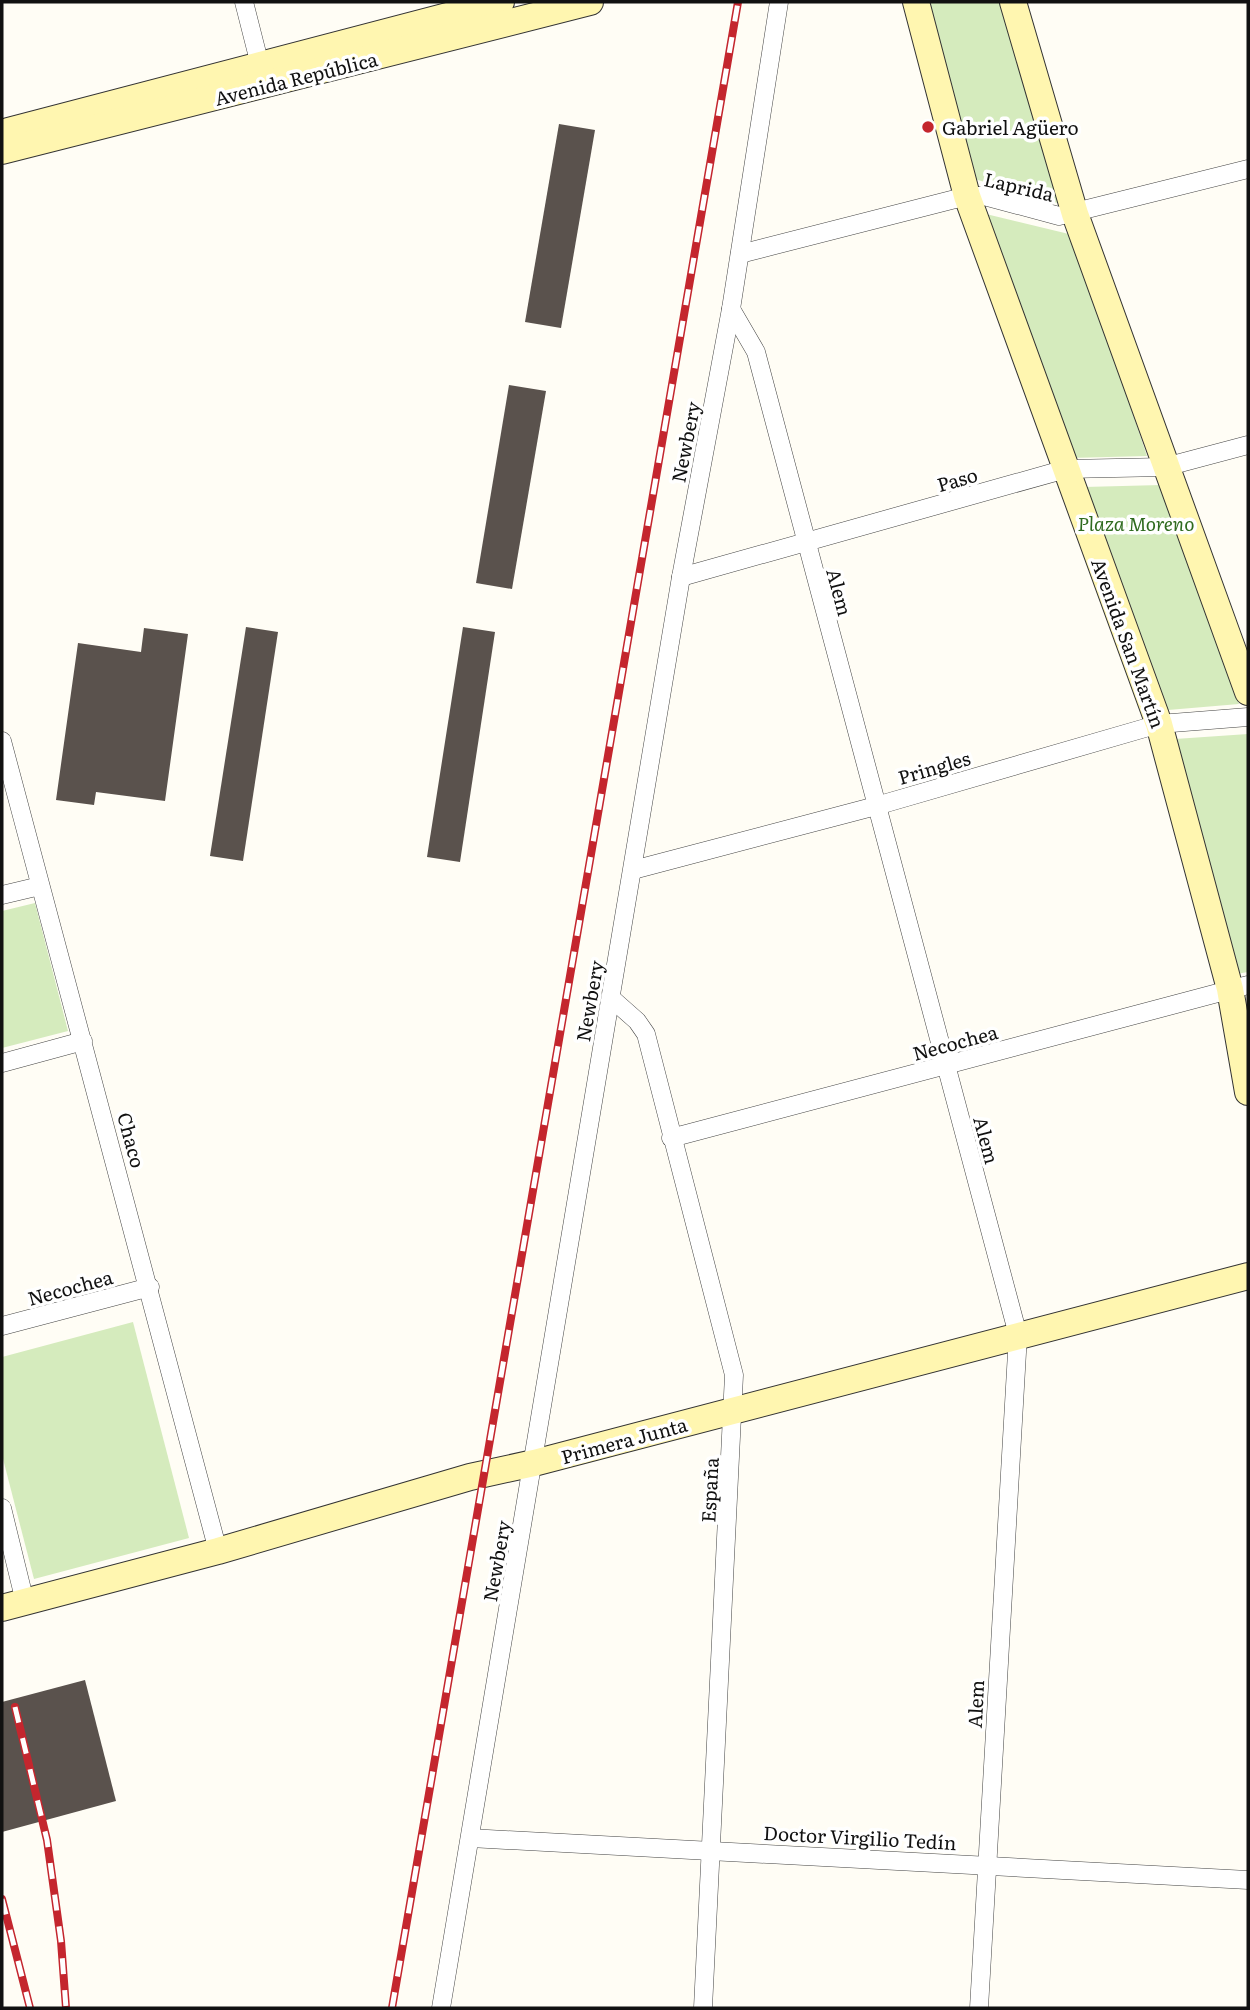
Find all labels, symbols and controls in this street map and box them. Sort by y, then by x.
street label: Avenida República [212,44,381,112]
place label: Gabriel Agüero [942,113,1079,141]
marker: Gabriel Agüero [920,119,936,135]
street label: Laprida [981,164,1057,208]
street label: Newbery [663,399,707,485]
street label: Paso [933,460,981,498]
park label: Plaza Moreno [1078,509,1194,537]
street label: Avenida San Martín [1085,554,1173,732]
street label: Alem [820,565,860,619]
street label: Pringles [895,743,974,791]
street label: Newbery [568,958,610,1044]
street label: Necochea [909,1017,1001,1067]
street label: Chaco [111,1109,153,1171]
street label: Alem [967,1113,1007,1167]
street label: Necochea [24,1262,116,1312]
street label: Primera Junta [558,1410,691,1470]
street label: España [693,1456,725,1523]
street label: Newbery [475,1518,517,1604]
street label: Alem [960,1679,990,1729]
street label: Doctor Virgilio Tedín [763,1818,957,1856]

